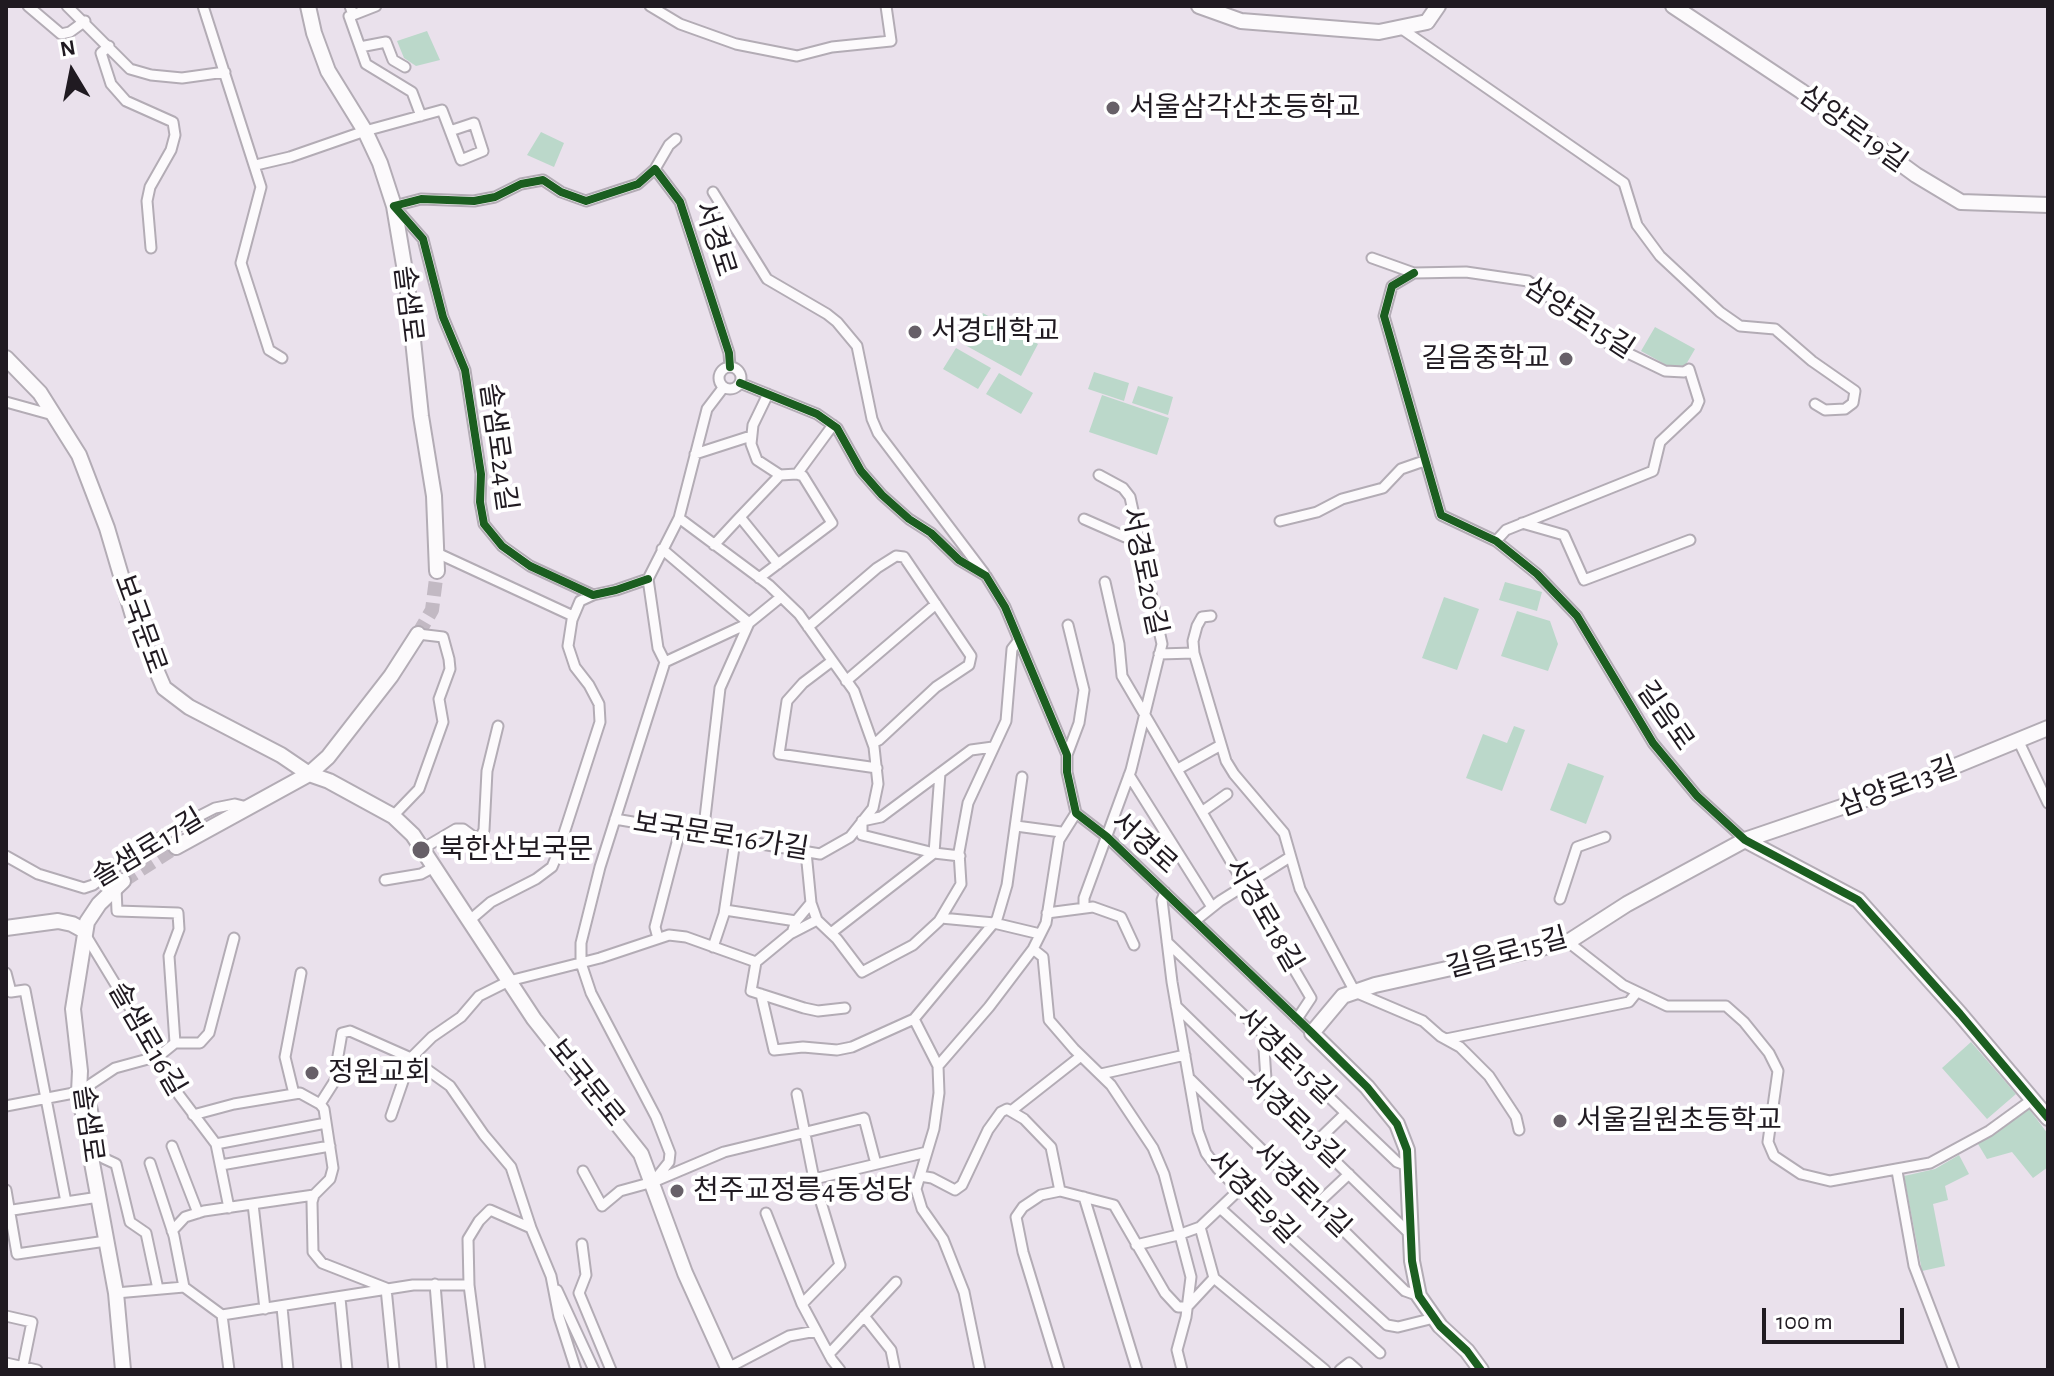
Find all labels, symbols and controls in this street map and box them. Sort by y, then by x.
north arrow [32,32,112,112]
text: N [58,36,77,61]
street label: 삼양로19길 [1792,78,1914,180]
place label: 서울삼각산초등학교 [1129,91,1361,125]
marker: 서울삼각산초등학교 [1104,99,1122,117]
street label: 서경로 [687,197,743,281]
street label: 솔샘로 [387,264,429,344]
street label: 삼양로15길 [1518,270,1640,366]
place label: 서경대학교 [931,315,1060,349]
marker: 서경대학교 [906,323,924,341]
place label: 길음중학교 [1421,342,1550,376]
marker: 길음중학교 [1557,350,1575,368]
street label: 솔샘로24길 [472,381,524,513]
street label: 서경로20길 [1114,504,1174,638]
street label: 보국문로 [107,570,173,678]
street label: 길음로 [1629,675,1701,757]
street label: 삼양로13길 [1834,750,1962,824]
street label: 솔샘로17길 [86,802,210,894]
street label: 서경로 [1104,805,1184,881]
street label: 보국문로16가길 [631,806,811,866]
place label: 북한산보국문 [439,833,594,867]
marker: 북한산보국문 [410,839,432,861]
street label: 서경로18길 [1218,852,1310,978]
street label: 길음로15길 [1443,921,1571,985]
street label: 솔샘로16길 [101,976,193,1102]
street label: 서경로15길 [1230,1001,1342,1111]
street label: 보국문로 [541,1032,631,1134]
place label: 정원교회 [328,1056,431,1090]
marker: 정원교회 [303,1064,321,1082]
street label: 서경로13길 [1238,1065,1350,1175]
street label: 솔샘로 [66,1083,110,1165]
place label: 서울길원초등학교 [1576,1104,1782,1138]
marker: 서울길원초등학교 [1551,1112,1569,1130]
street label: 서경로11길 [1246,1135,1358,1245]
street label: 서경로9길 [1201,1144,1305,1250]
place label: 천주교정릉4동성당 [693,1174,913,1208]
marker: 천주교정릉4동성당 [668,1182,686,1200]
scale bar [1766,1292,1908,1342]
text: 100 m [1776,1310,1833,1334]

